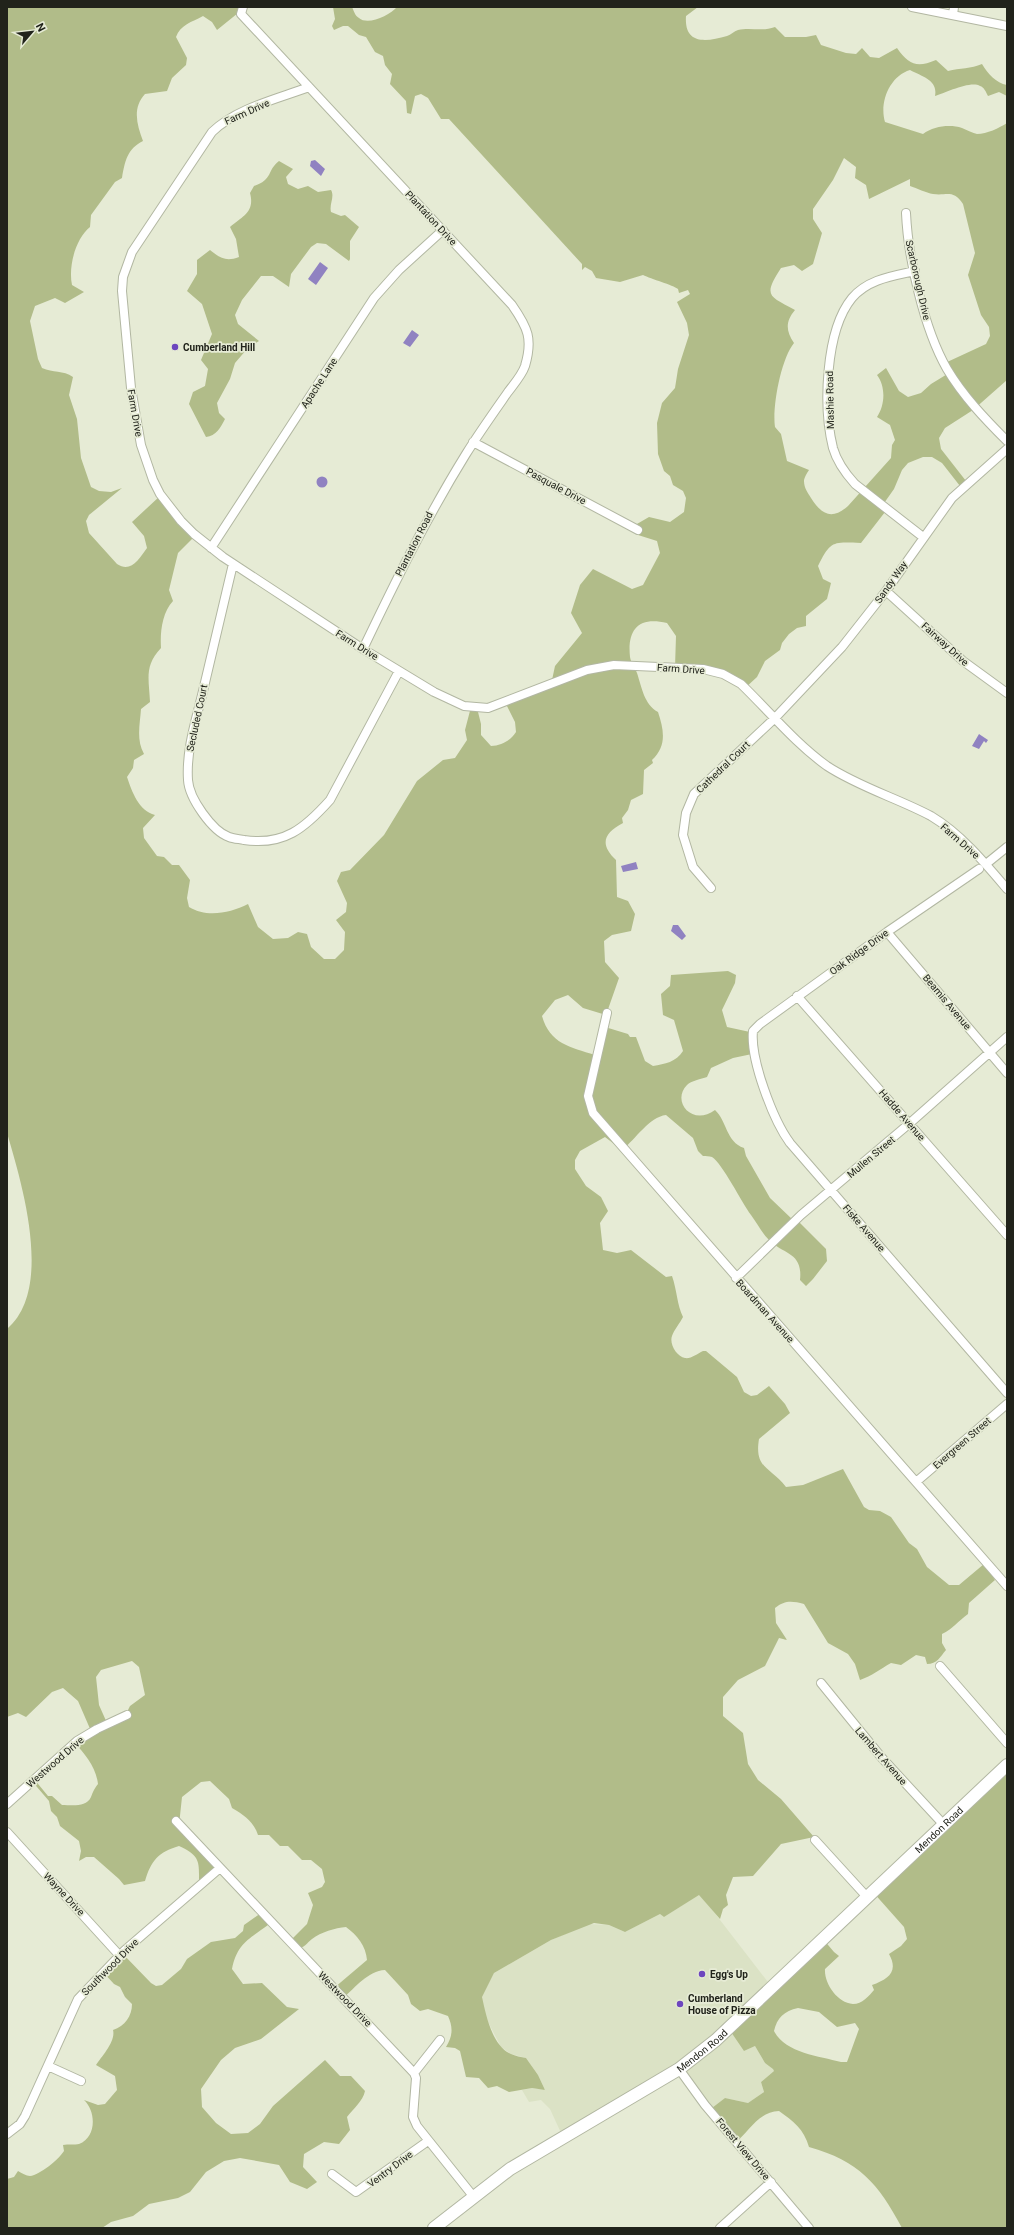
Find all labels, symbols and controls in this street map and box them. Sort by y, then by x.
north arrow [12,12,52,52]
text: N [33,21,48,34]
street label: Farm Drive [223,97,271,127]
street label: Plantation Drive [403,189,459,247]
street label: Scarborough Drive [903,239,933,321]
marker: Cumberland Hill [170,342,180,352]
place label: Cumberland Hill [183,342,256,353]
street label: Apache Lane [299,356,339,410]
street label: Mashie Road [824,371,836,429]
street label: Farm Drive [125,388,145,438]
street label: Pasquale Drive [524,466,588,506]
street label: Plantation Road [393,510,435,578]
street label: Sandy Way [873,559,910,605]
street label: Fairway Drive [919,620,971,668]
street label: Farm Drive [334,628,380,662]
street label: Farm Drive [657,662,705,676]
street label: Secluded Court [185,684,209,752]
street label: Cathedral Court [694,739,752,795]
street label: Farm Drive [938,821,982,861]
street label: Oak Ridge Drive [827,927,891,977]
street label: Beamis Avenue [921,972,973,1032]
street label: Hadde Avenue [877,1087,927,1143]
street label: Mullen Street [845,1134,897,1180]
street label: Fiske Avenue [841,1202,887,1254]
street label: Boardman Avenue [734,1277,796,1345]
street label: Evergreen Street [931,1415,993,1471]
street label: Lambert Avenue [853,1725,909,1787]
street label: Westwood Drive [24,1734,86,1790]
street label: Mendon Road [912,1804,965,1855]
street label: Wayne Drive [41,1870,87,1918]
street label: Southwood Drive [79,1936,141,1998]
street label: Westwood Drive [316,1969,374,2029]
marker: Egg's Up [697,1969,707,1979]
place label: Egg's Up [710,1969,748,1980]
place label: Cumberland House of Pizza [688,1993,756,2016]
marker: Cumberland House of Pizza [675,1999,685,2009]
street label: Mendon Road [674,2027,729,2074]
street label: Forest View Drive [714,2116,772,2182]
street label: Ventry Drive [365,2149,415,2189]

